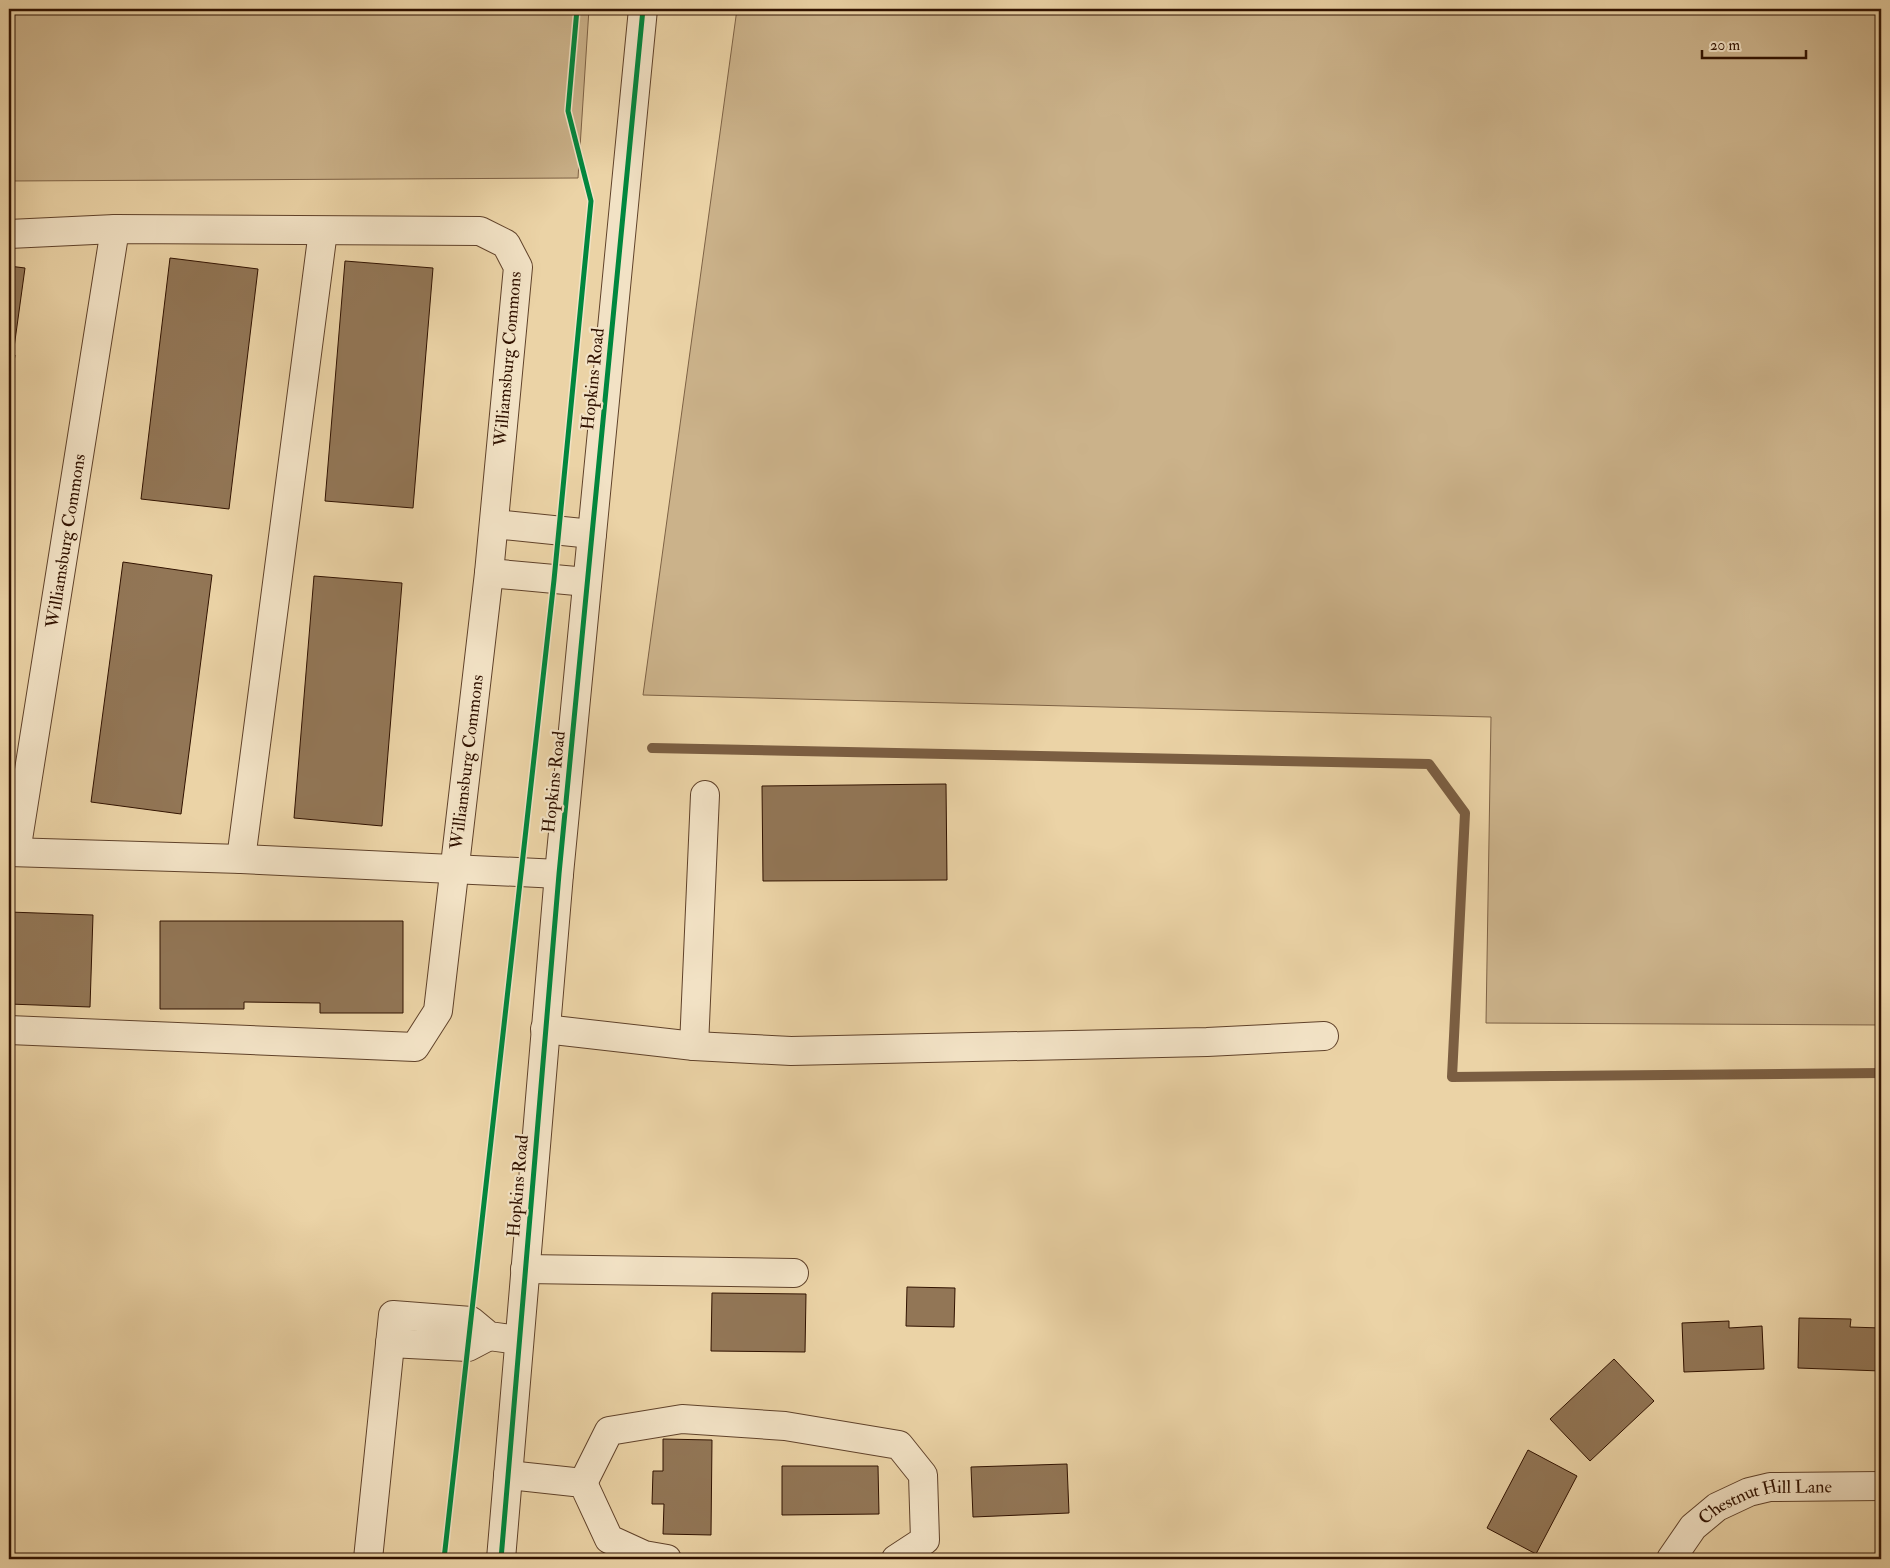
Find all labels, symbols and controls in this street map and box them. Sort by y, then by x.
scale bar [1702,28,1806,60]
text: 20 m [1710,36,1740,55]
street label: Williamsburg Commons [489,270,527,449]
street label: Hopkins Road [576,327,610,431]
street label: Williamsburg Commons [40,452,91,631]
street label: Williamsburg Commons [445,673,489,852]
street label: Hopkins Road [537,730,571,834]
street label: Hopkins Road [502,1134,534,1238]
street label: Chestnut Hill Lane [1693,1474,1833,1529]

